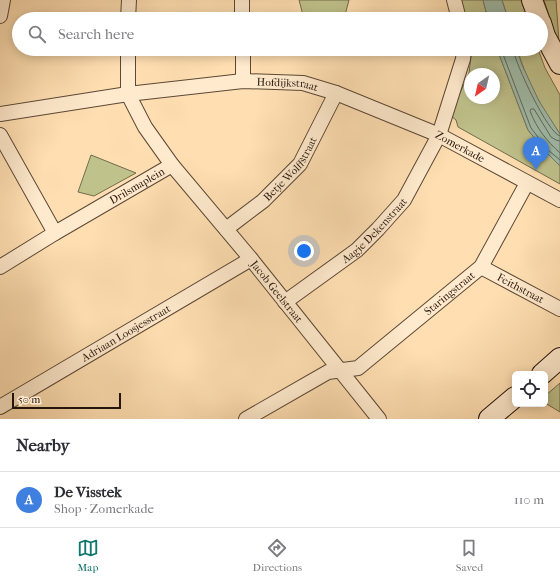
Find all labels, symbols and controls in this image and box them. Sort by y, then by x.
search box [12,12,548,56]
icon: search [26,23,48,45]
text: Search here [58,25,134,43]
north arrow [464,68,500,104]
street label: Hofdijkstraat [257,75,320,94]
street label: Zomerkade [433,128,487,166]
street label: Betje Wolffstraat [261,135,320,204]
pin: A [523,137,549,170]
street label: Drilsmaplein [107,164,167,207]
street label: Aagje Dekenstraat [339,195,410,266]
your location [294,241,314,261]
street label: Jacob Geelstraat [247,257,305,325]
street label: Staringstraat [422,269,478,318]
street label: Feithstraat [495,271,546,306]
street label: Adriaan Loosjesstraat [78,302,173,365]
map controls [512,371,548,407]
button: locate [512,371,548,407]
scale bar [12,391,121,410]
text: 50 m [18,393,40,406]
text: Nearby [16,435,70,455]
text: De Visstek [54,483,122,501]
text: A [25,492,33,507]
text: 110 m [514,492,544,507]
text: Shop · Zomerkade [54,501,154,516]
tab: Map [77,537,99,574]
tab: Directions [253,537,302,574]
tab: Saved [456,537,483,574]

